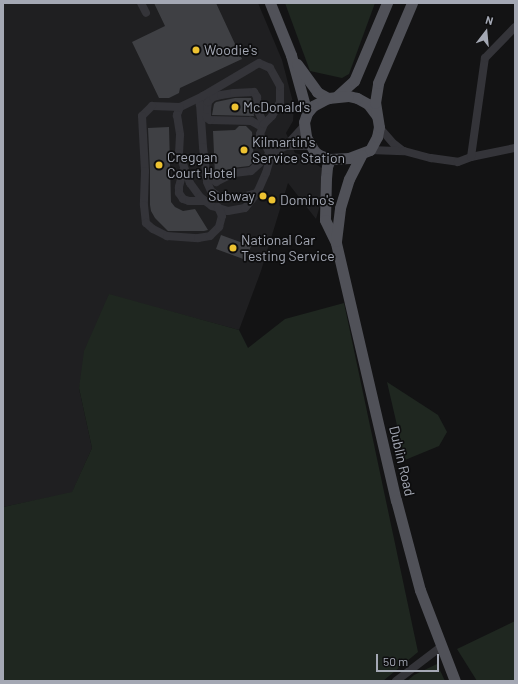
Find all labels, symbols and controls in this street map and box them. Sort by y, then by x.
north arrow [466,12,506,52]
text: N [484,13,495,27]
place label: Woodie's [204,42,257,58]
marker: Woodie's [191,45,201,55]
place label: McDonald's [243,99,310,115]
marker: McDonald's [230,102,240,112]
place label: Kilmartin's Service Station [252,134,345,166]
marker: Kilmartin's Service Station [239,145,249,155]
place label: Creggan Court Hotel [167,149,236,182]
marker: Creggan Court Hotel [154,160,164,170]
place label: Subway [208,188,255,204]
marker: Subway [258,191,268,201]
place label: Domino's [280,192,335,208]
marker: Domino's [267,195,277,205]
place label: National Car Testing Service [241,232,335,264]
marker: National Car Testing Service [228,243,238,253]
street label: Dublin Road [386,424,418,498]
scale bar [378,646,441,672]
text: 50 m [383,654,408,668]

